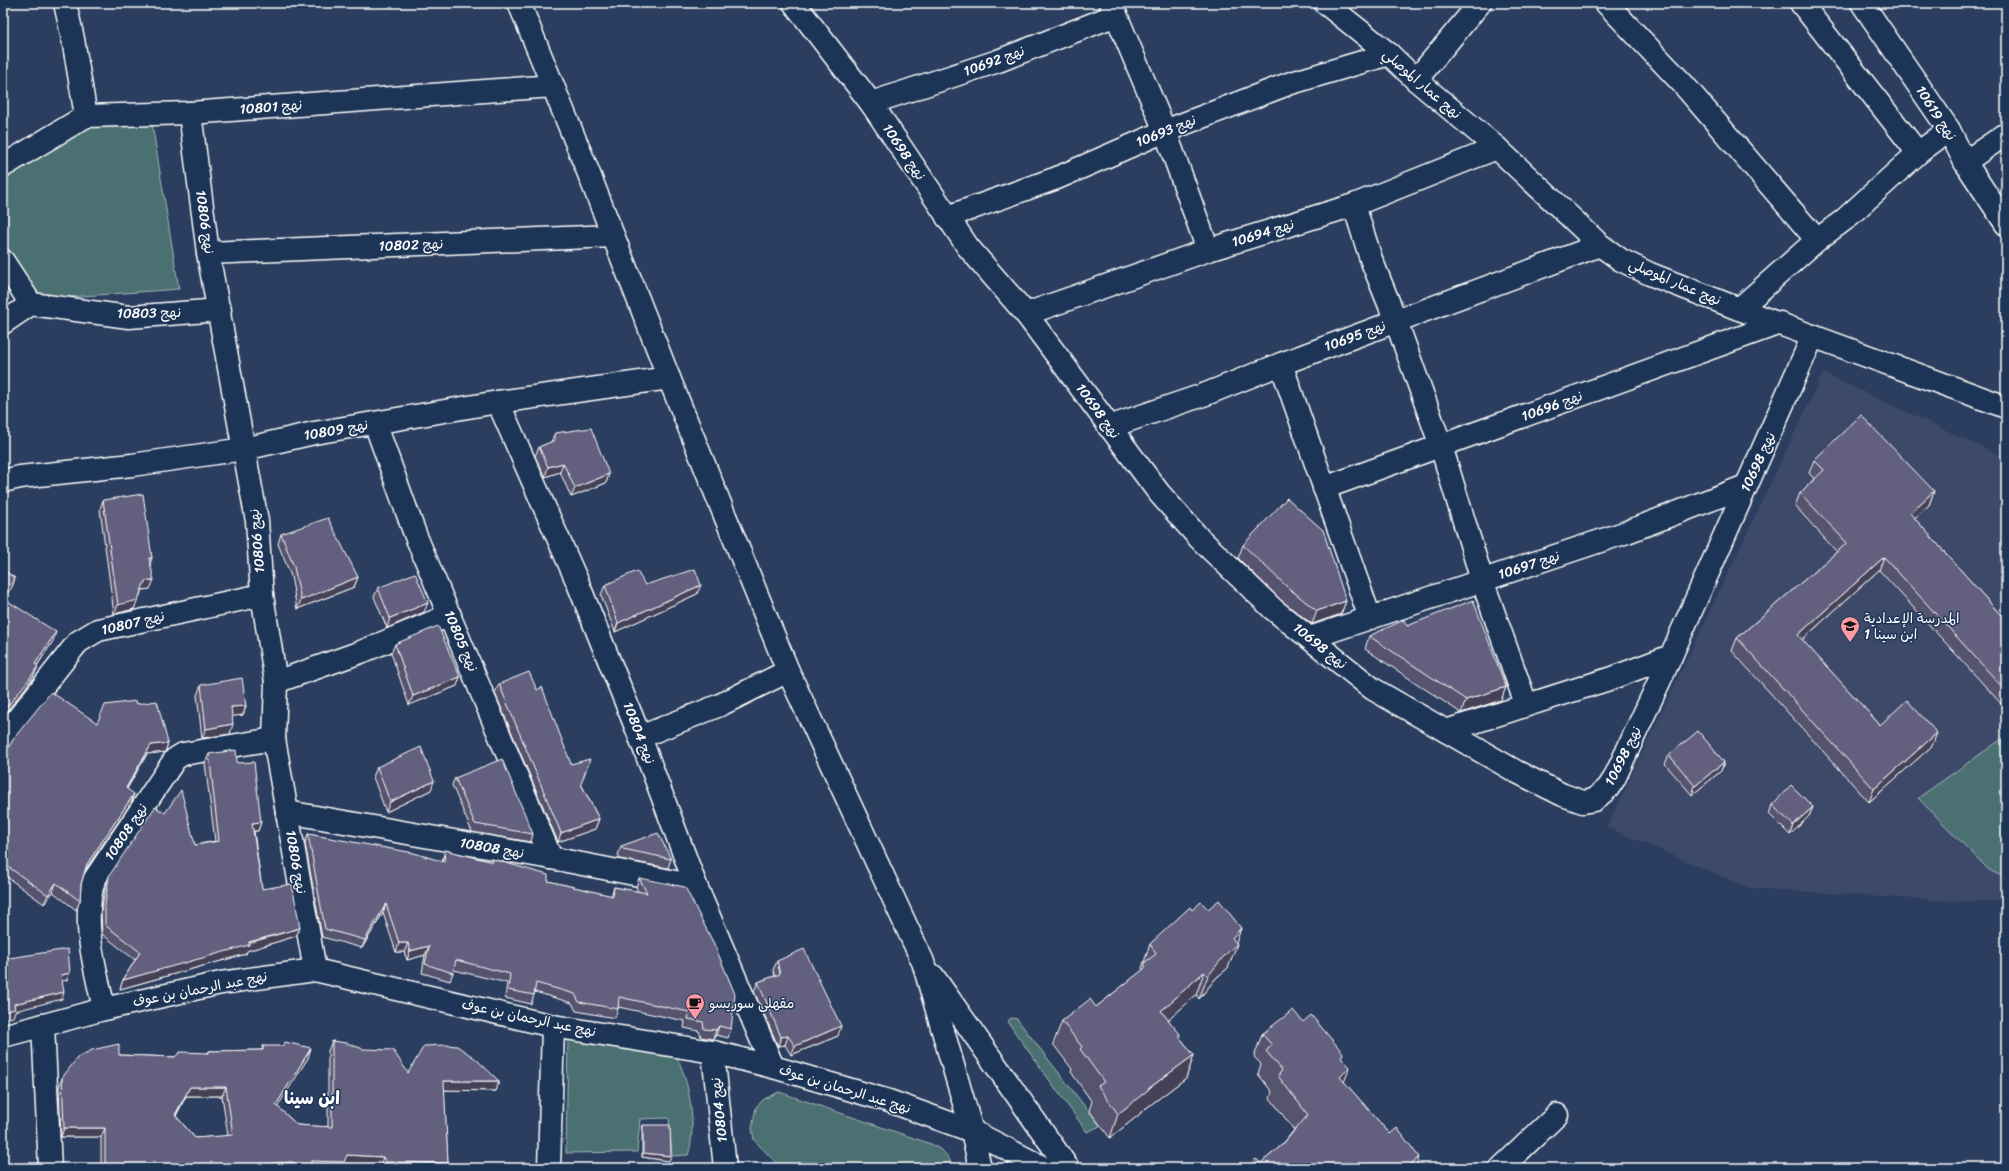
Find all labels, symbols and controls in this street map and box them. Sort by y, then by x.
street label: نهج 10692 [960,38,1028,84]
street label: نهج عمار الموصلي [1377,42,1467,126]
street label: نهج 10619 [1909,80,1963,146]
street label: نهج 10801 [239,92,303,122]
street label: نهج 10693 [1132,108,1200,154]
street label: نهج 10698 [876,118,932,186]
street label: نهج 10806 [188,188,222,256]
street label: نهج 10694 [1228,212,1298,254]
street label: نهج 10802 [378,231,444,259]
street label: نهج عمار الموصلي [1625,251,1725,313]
street label: نهج 10803 [117,300,181,326]
street label: نهج 10695 [1320,313,1390,359]
street label: نهج 10698 [1069,378,1127,444]
street label: نهج 10696 [1518,383,1586,429]
street label: نهج 10809 [302,412,370,448]
street label: نهج 10698 [1733,428,1783,496]
street label: نهج 10806 [242,508,272,574]
street label: نهج 10697 [1495,543,1563,587]
street label: نهج 10807 [99,604,167,642]
street label: نهج 10805 [437,606,485,676]
place label: المدرسة الإعدادية ابن سينا 1 [1864,606,1959,647]
school or university icon: المدرسة الإعدادية ابن سينا 1 [1839,615,1861,643]
street label: نهج 10698 [1287,616,1353,676]
street label: نهج 10804 [616,698,662,768]
street label: نهج 10698 [1597,722,1649,790]
street label: نهج 10808 [97,798,155,866]
street label: نهج 10806 [278,828,314,896]
street label: نهج 10808 [458,830,526,866]
street label: نهج عبد الرحمان بن عوف [130,964,270,1014]
place label: مقهلى سوريسو [708,991,794,1016]
street label: نهج عبد الرحمان بن عوف [459,992,599,1044]
cafe icon: مقهلى سوريسو [684,992,706,1020]
street label: نهج عبد الرحمان بن عوف [776,1057,914,1121]
street label: نهج 10804 [703,1076,735,1144]
district label: ابن سينا [284,1082,340,1114]

